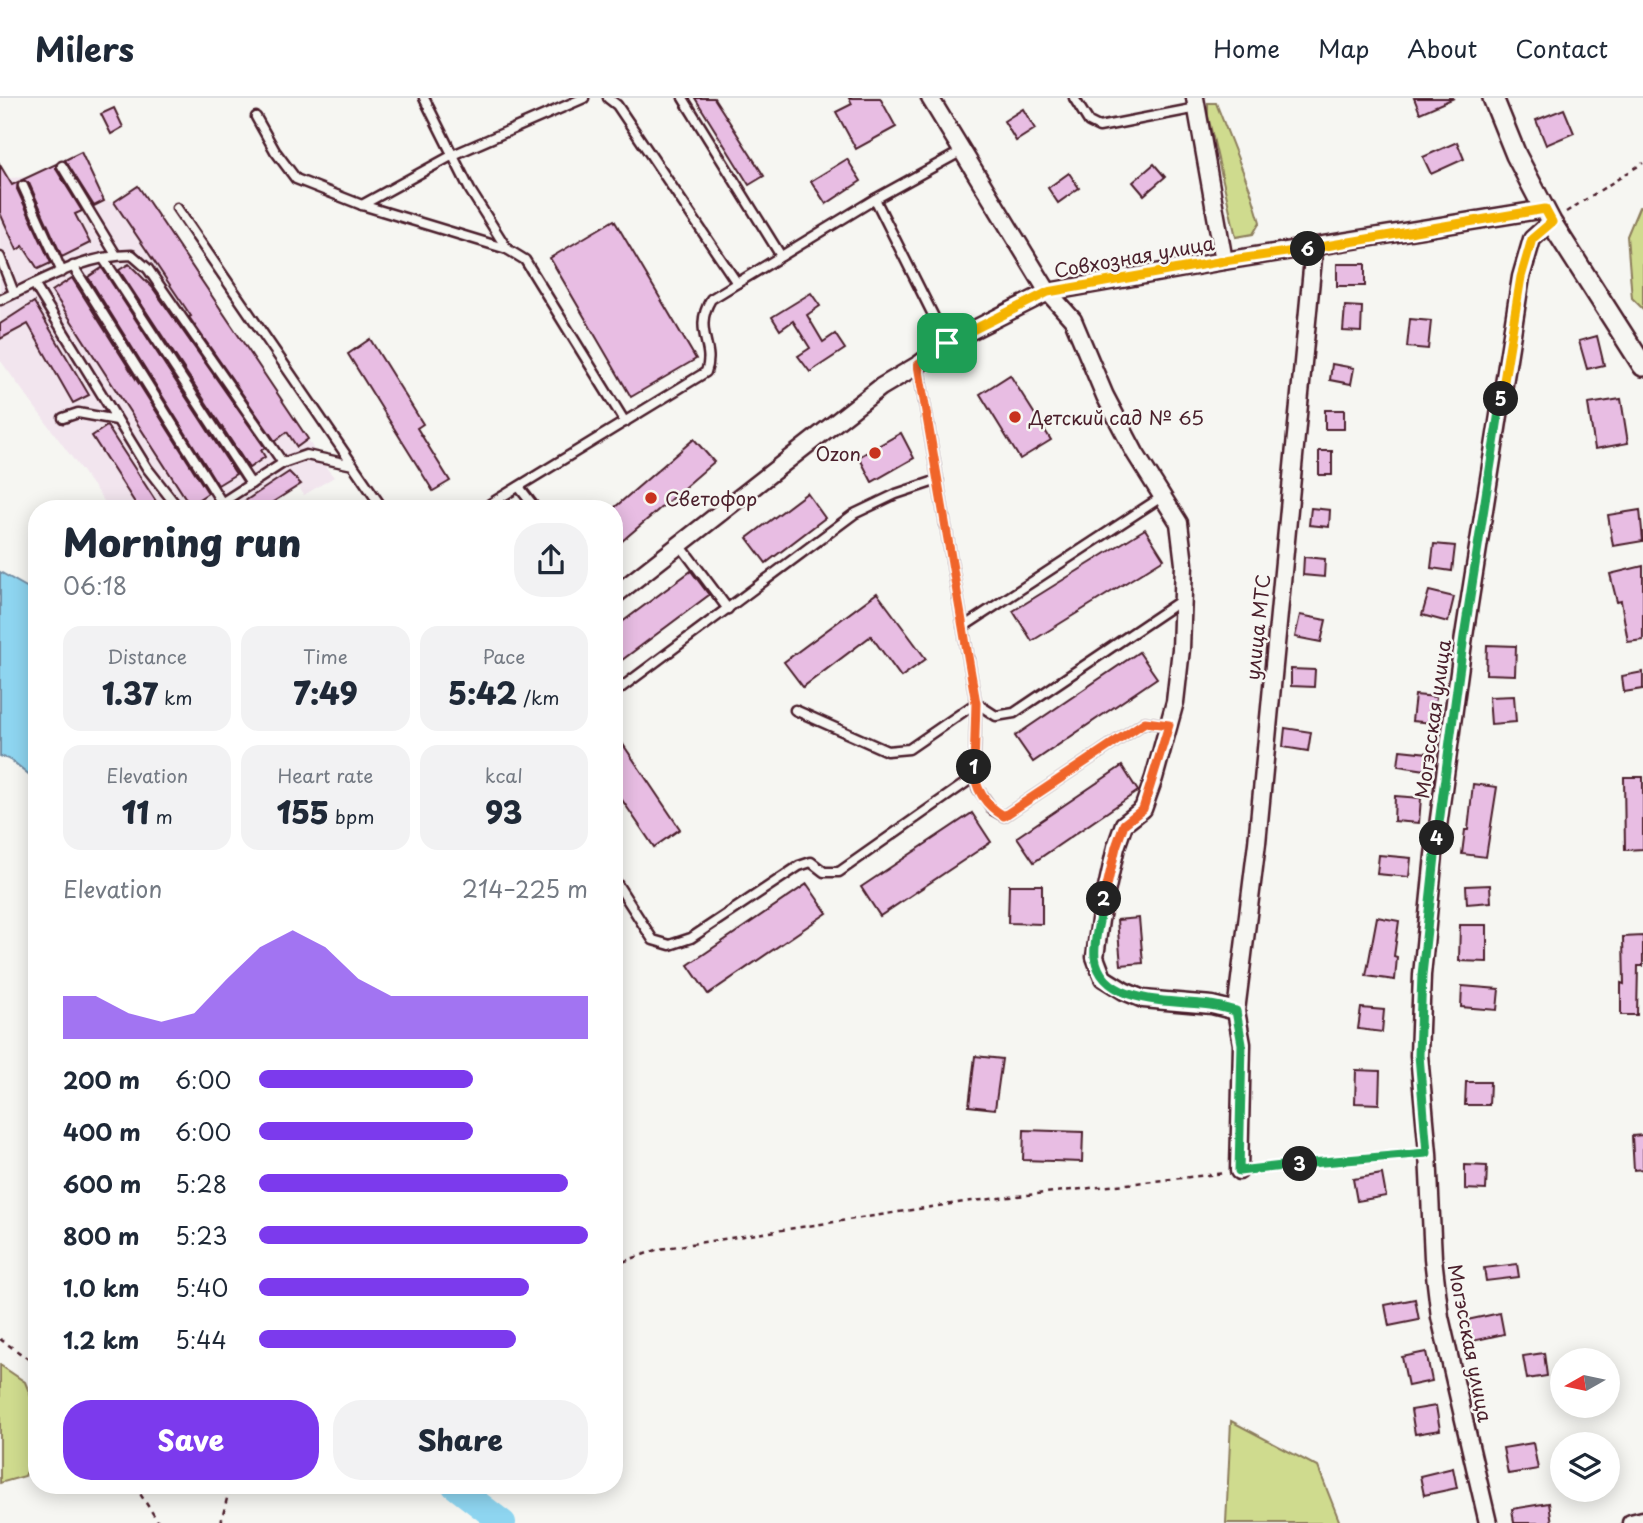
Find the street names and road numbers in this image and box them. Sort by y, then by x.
street label: Совхозная улица [1052,228,1216,284]
street label: улица МТС [1238,573,1276,681]
street label: Могэсская улица [1407,638,1457,800]
street label: Могэсская улица [1442,1262,1500,1425]

